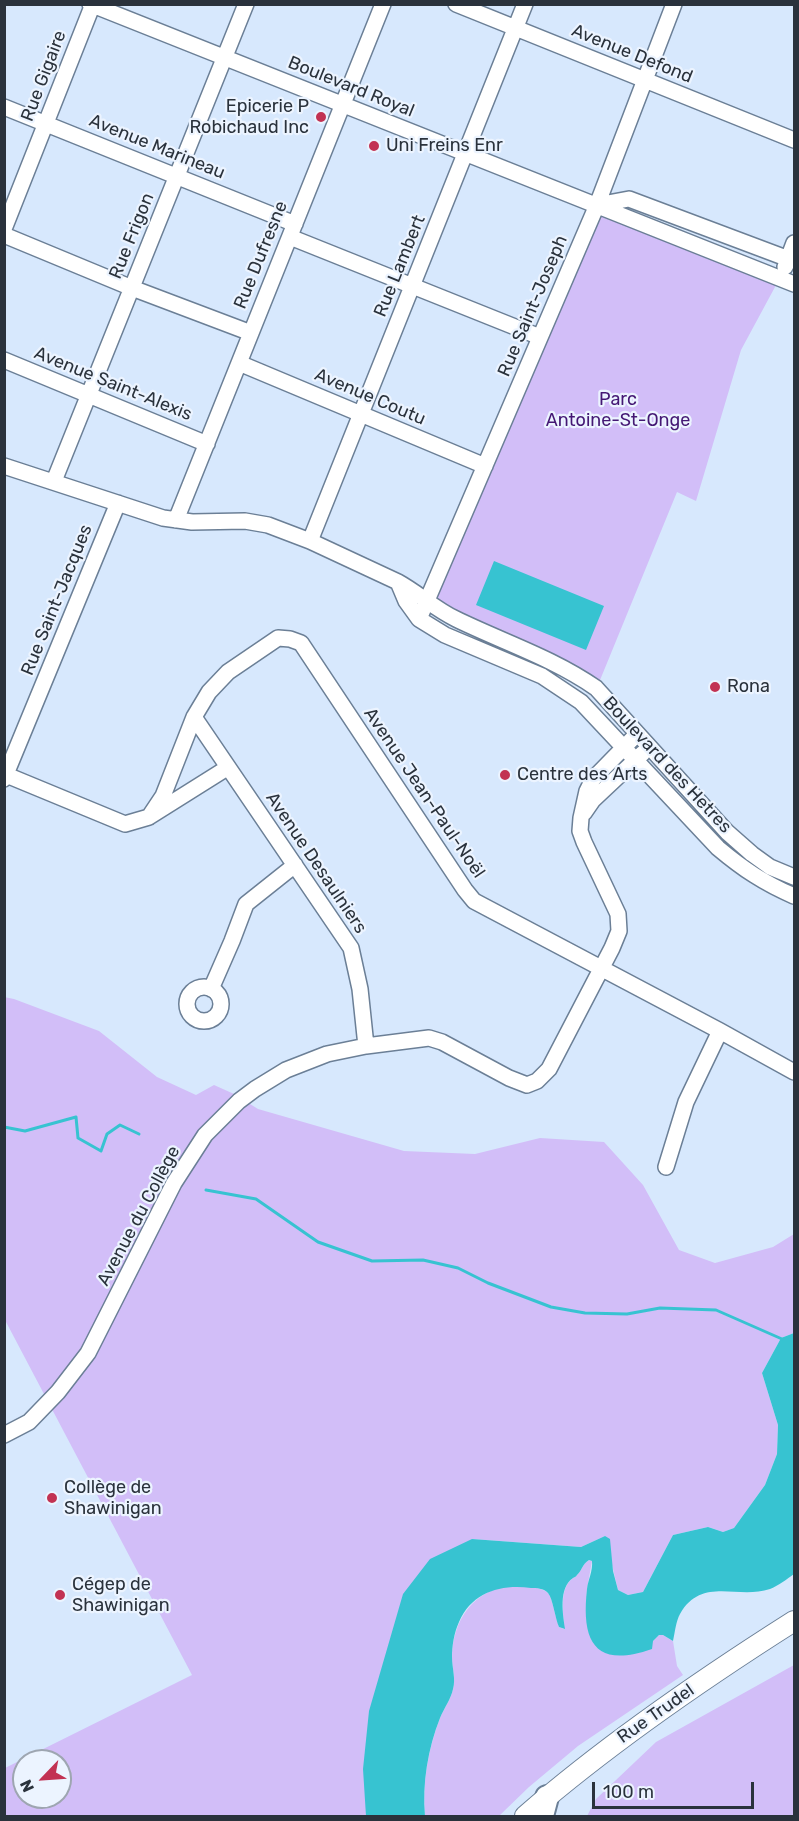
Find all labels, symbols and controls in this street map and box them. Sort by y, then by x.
street label: Avenue Defond [568,20,696,88]
street label: Rue Gigaire [17,28,71,124]
street label: Boulevard Royal [285,52,417,122]
place label: Epicerie P Robichaud Inc [189,96,309,138]
street label: Avenue Marineau [86,110,228,184]
marker: Epicerie P Robichaud Inc [314,110,328,124]
place label: Uni Freins Enr [386,135,503,157]
marker: Uni Freins Enr [367,139,381,153]
street label: Rue Frigon [105,190,159,282]
street label: Rue Dufresne [230,198,292,312]
street label: Rue Lambert [370,212,430,320]
street label: Rue Saint-Joseph [493,232,573,380]
street label: Avenue Saint-Alexis [31,342,195,426]
street label: Avenue Coutu [311,364,429,430]
park label: Parc Antoine-St-Onge [546,389,690,432]
street label: Rue Saint-Jacques [17,521,97,679]
place label: Rona [727,676,770,698]
marker: Rona [708,680,722,694]
street label: Boulevard des Hetres [598,692,736,838]
street label: Avenue Jean-Paul-Noël [359,704,489,882]
place label: Centre des Arts [517,764,648,786]
marker: Centre des Arts [498,768,512,782]
street label: Avenue Desaulniers [261,788,371,938]
street label: Avenue du Collège [93,1142,185,1290]
place label: Collège de Shawinigan [64,1477,162,1520]
marker: Collège de Shawinigan [45,1491,59,1505]
place label: Cégep de Shawinigan [72,1574,170,1616]
marker: Cégep de Shawinigan [53,1588,67,1602]
street label: Rue Trudel [613,1680,699,1748]
north arrow [12,1749,72,1809]
scale bar [595,1770,757,1808]
text: N [16,1777,38,1795]
text: 100 m [603,1781,654,1803]

